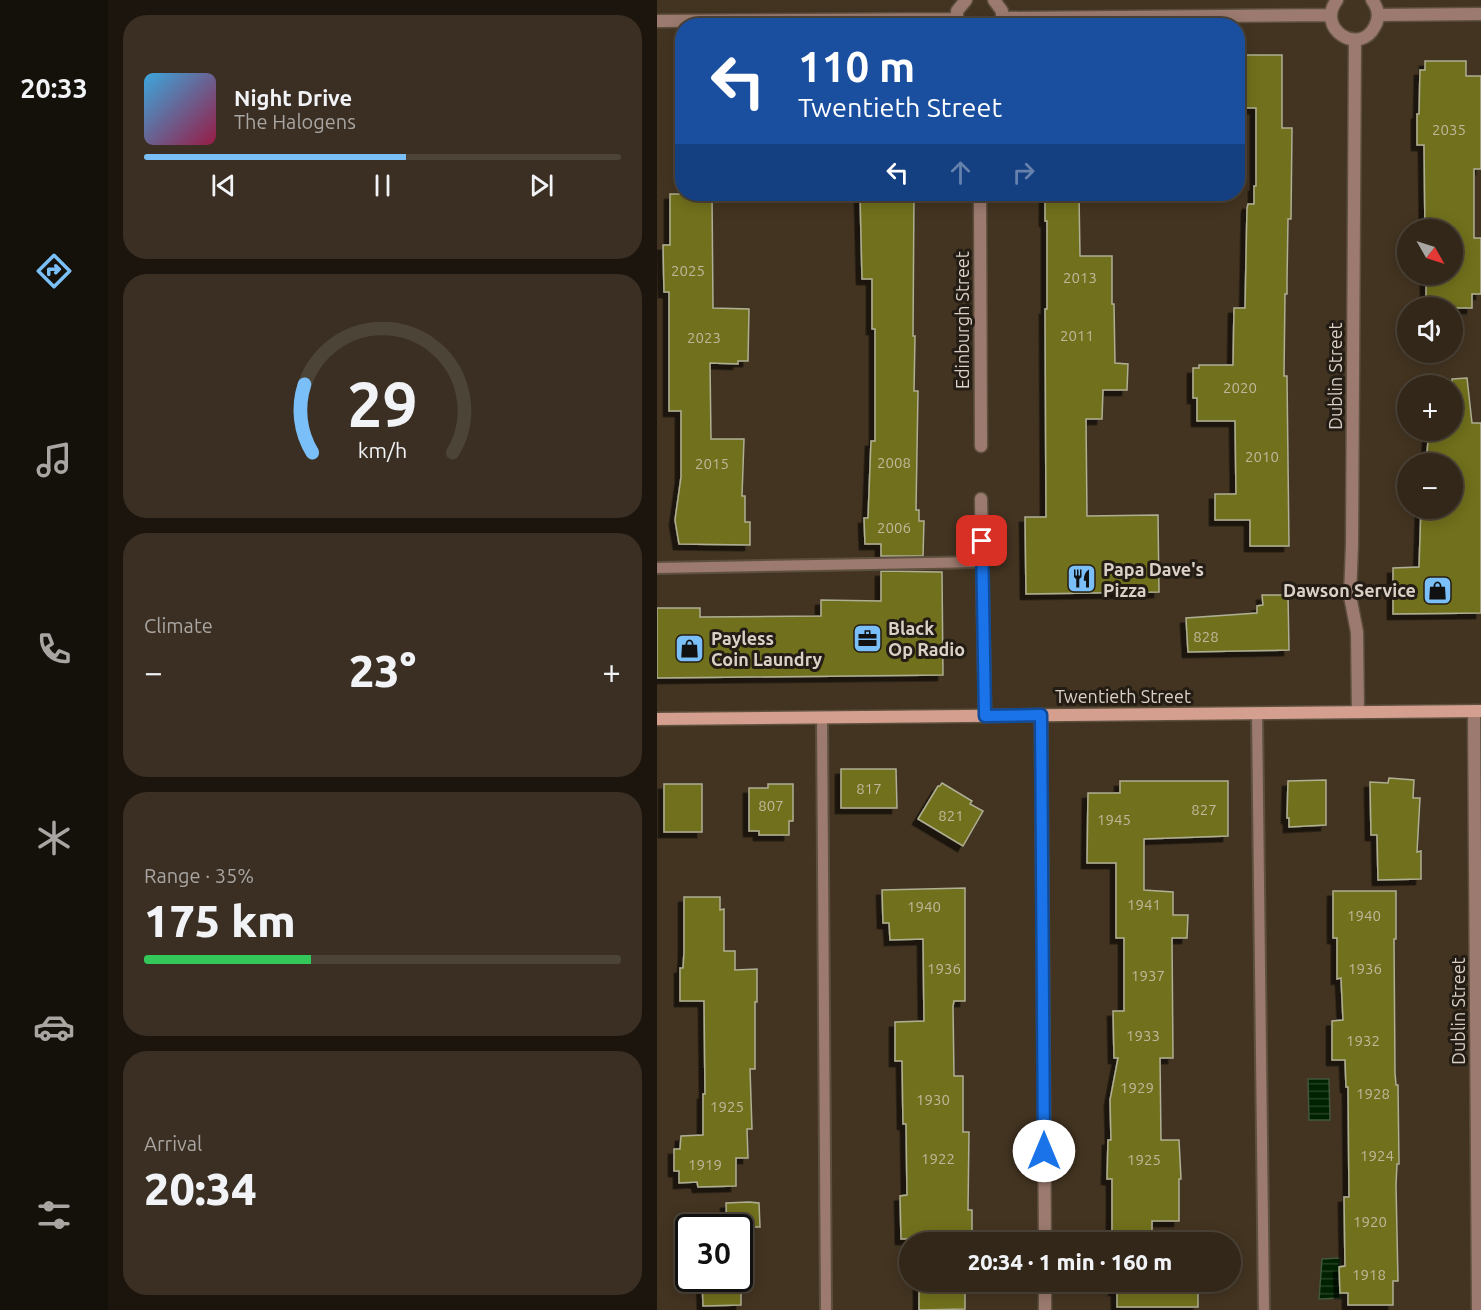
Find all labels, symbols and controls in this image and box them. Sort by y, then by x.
icon: left [699,42,777,120]
text: 110 m [798,43,915,90]
text: 20:33 [20,73,88,103]
text: Night Drive [234,85,352,110]
text: Twentieth Street [798,92,1002,122]
text: The Halogens [234,110,356,133]
house number: 2035 [1432,121,1466,138]
icon: left [881,156,914,189]
icon: ahead [944,156,977,189]
icon: right [1007,156,1040,189]
icon: previous [207,169,240,202]
icon: pause [366,169,399,202]
icon: next [525,169,558,202]
north arrow [1397,219,1463,285]
map controls [1397,219,1463,519]
icon: directions [33,250,75,292]
street label: Edinburgh Street [952,251,972,389]
house number: 2025 [671,262,705,279]
house number: 2013 [1063,269,1097,286]
button: sound [1397,297,1463,363]
street label: Dublin Street [1325,322,1345,430]
house number: 2011 [1060,327,1094,344]
house number: 2023 [687,329,721,346]
text: 29 [347,369,418,439]
button: + [1397,375,1463,441]
house number: 2020 [1223,379,1257,396]
text: km/h [358,438,407,462]
icon: music [33,439,75,481]
house number: 2010 [1245,448,1279,465]
button: − [1397,453,1463,519]
house number: 2008 [877,454,911,471]
house number: 2015 [695,455,729,472]
pin [956,515,1007,566]
house number: 2006 [877,519,911,536]
icon: arrive [965,524,998,557]
place label: Papa Dave's Pizza [1103,559,1204,600]
restaurant icon: Papa Dave's Pizza [1066,563,1098,595]
shop icon: Dawson Service [1421,574,1453,606]
place label: Dawson Service [1283,580,1416,600]
text: Climate [144,614,213,637]
place label: Black Op Radio [888,618,965,659]
office icon: Black Op Radio [851,622,883,654]
icon: phone [33,628,75,670]
place label: Payless Coin Laundry [711,628,823,669]
house number: 828 [1193,628,1219,645]
shop icon: Payless Coin Laundry [674,632,706,664]
text: 23° [349,645,416,696]
text: − [144,653,163,690]
text: + [602,653,621,690]
street label: Twentieth Street [1055,686,1191,706]
house number: 817 [856,780,882,797]
house number: 807 [758,797,784,814]
house number: 827 [1191,801,1217,818]
house number: 821 [938,807,964,824]
house number: 1945 [1097,811,1131,828]
icon: climate [33,817,75,859]
text: Range · 35% [144,864,254,887]
text: 175 km [144,895,296,946]
house number: 1941 [1127,896,1161,913]
house number: 1940 [907,898,941,915]
house number: 1940 [1347,907,1381,924]
street label: Dublin Street [1448,957,1468,1065]
house number: 1936 [927,960,961,977]
house number: 1936 [1348,960,1382,977]
house number: 1937 [1131,967,1165,984]
icon: car [33,1006,75,1048]
house number: 1933 [1126,1027,1160,1044]
house number: 1932 [1346,1032,1380,1049]
house number: 1929 [1120,1079,1154,1096]
house number: 1928 [1356,1085,1390,1102]
house number: 1930 [916,1091,950,1108]
house number: 1925 [710,1098,744,1115]
position arrow [1012,1119,1076,1183]
text: Arrival [144,1132,202,1155]
house number: 1924 [1360,1147,1394,1164]
house number: 1922 [921,1150,955,1167]
house number: 1925 [1127,1151,1161,1168]
house number: 1919 [688,1156,722,1173]
text: 20:34 [144,1163,257,1214]
icon: filters [33,1194,75,1236]
house number: 1920 [1353,1213,1387,1230]
speed limit sign: 30 [675,1214,753,1292]
text: 20:34 · 1 min · 160 m [968,1249,1172,1274]
house number: 1918 [1352,1266,1386,1283]

